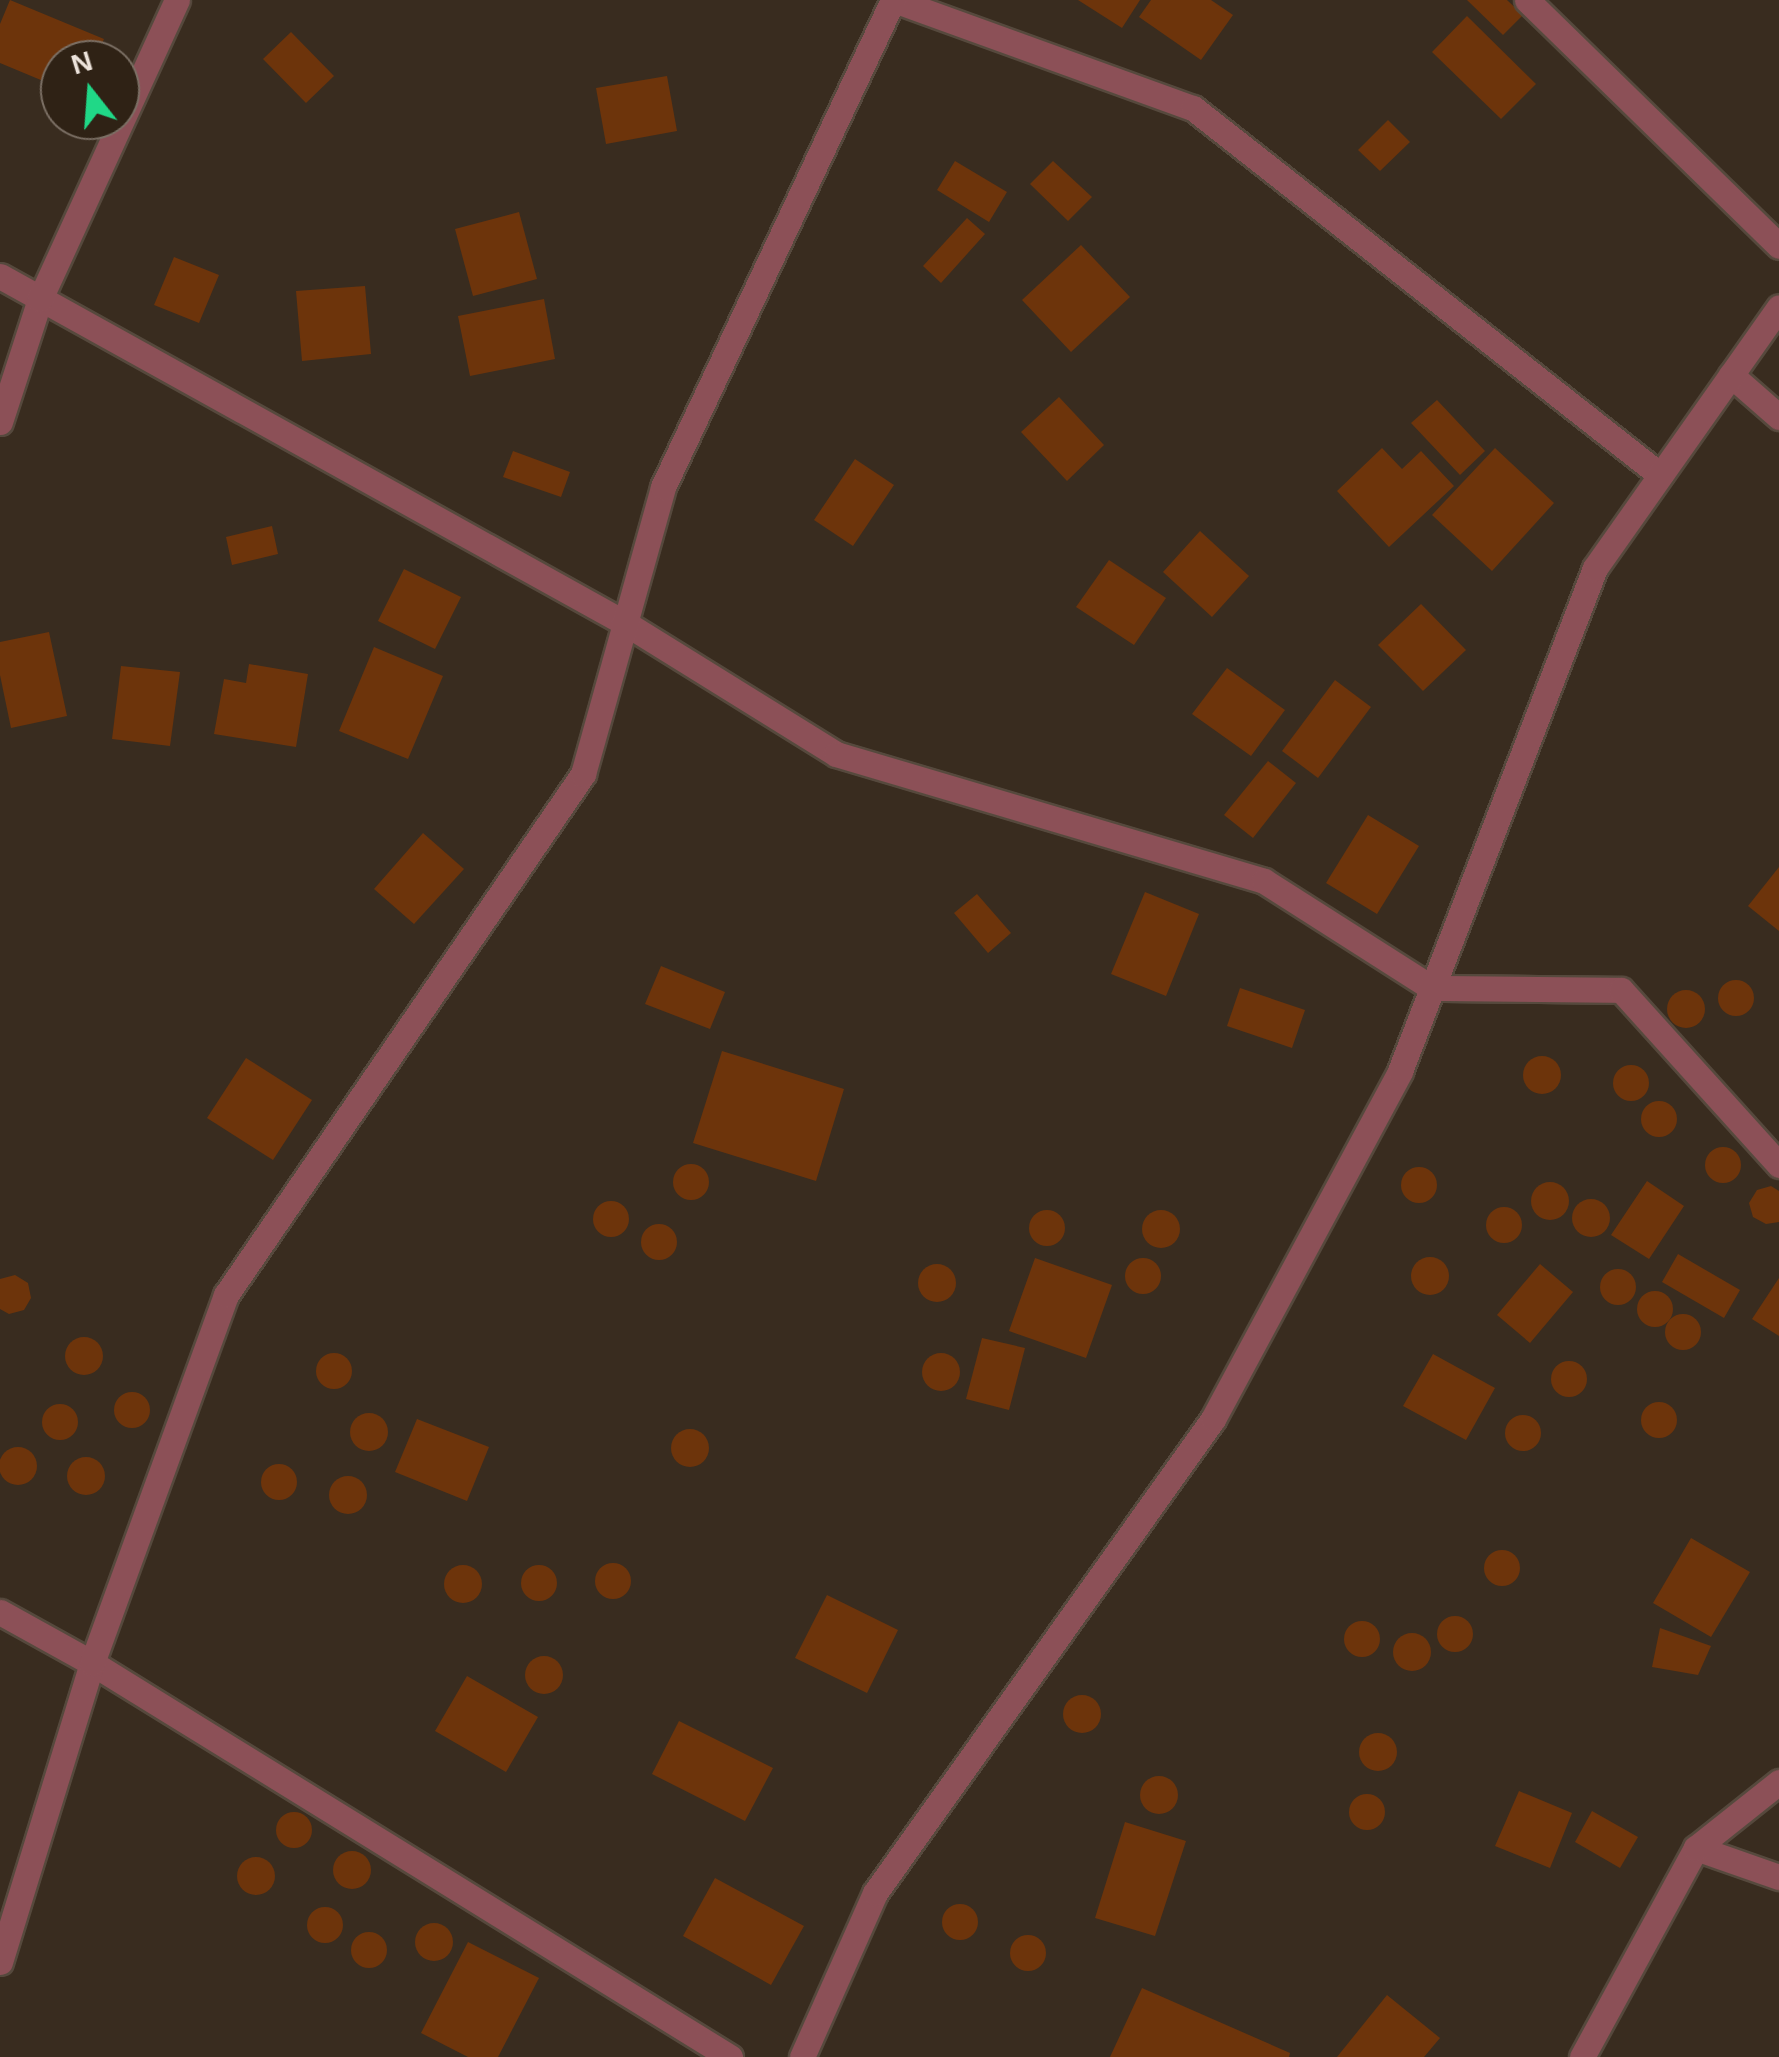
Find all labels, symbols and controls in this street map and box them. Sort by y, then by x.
north arrow [40,40,140,140]
text: N [67,45,96,81]

